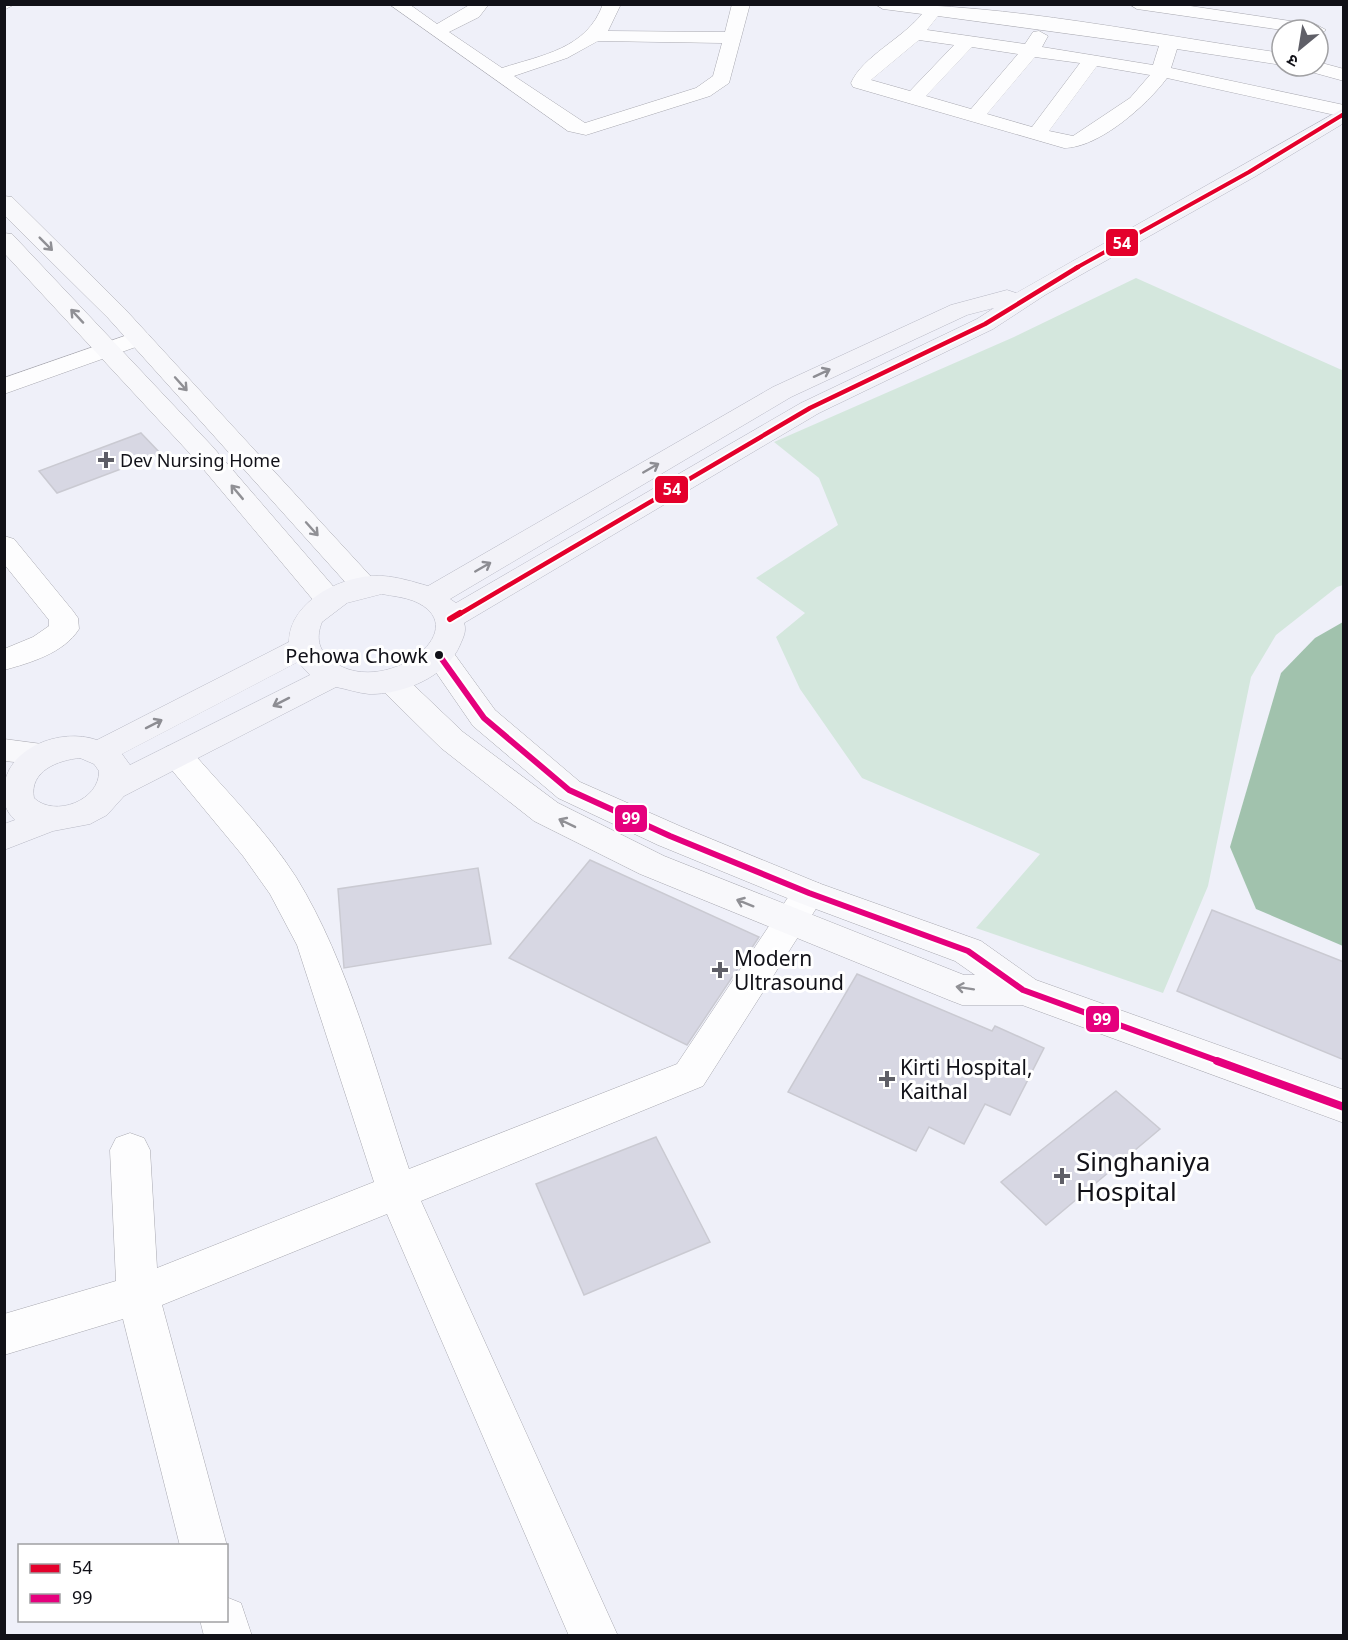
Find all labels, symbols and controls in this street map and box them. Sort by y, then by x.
north arrow [1270,18,1330,78]
text: उ [1282,49,1302,73]
line badge: 54 [1105,228,1139,257]
text: 54 [1113,232,1131,254]
one-way arrow [39,236,54,251]
one-way arrow [70,309,84,324]
one-way arrow [812,367,830,379]
one-way arrow [174,377,188,392]
place label: Dev Nursing Home [120,448,280,472]
marker: Dev Nursing Home [97,451,115,469]
one-way arrow [642,462,659,474]
line badge: 54 [654,475,689,504]
text: 54 [663,478,681,500]
one-way arrow [230,484,243,500]
one-way arrow [305,521,319,536]
one-way arrow [474,560,491,572]
place label: Pehowa Chowk [285,642,428,669]
marker: Pehowa Chowk [433,649,445,661]
one-way arrow [273,697,291,709]
one-way arrow [145,718,163,730]
line badge: 99 [614,804,648,833]
text: 99 [622,807,640,829]
one-way arrow [558,816,576,828]
one-way arrow [736,897,754,908]
place label: Modern Ultrasound [734,944,844,996]
marker: Modern Ultrasound [711,961,729,979]
one-way arrow [956,983,975,994]
line badge: 99 [1085,1005,1120,1033]
text: 99 [1093,1008,1111,1030]
place label: Kirti Hospital, Kaithal [900,1053,1033,1105]
marker: Kirti Hospital, Kaithal [878,1070,896,1088]
place label: Singhaniya Hospital [1076,1143,1210,1209]
marker: Singhaniya Hospital [1053,1167,1071,1185]
legend [18,1544,228,1622]
text: 54 [72,1555,93,1579]
text: 99 [72,1585,93,1609]

